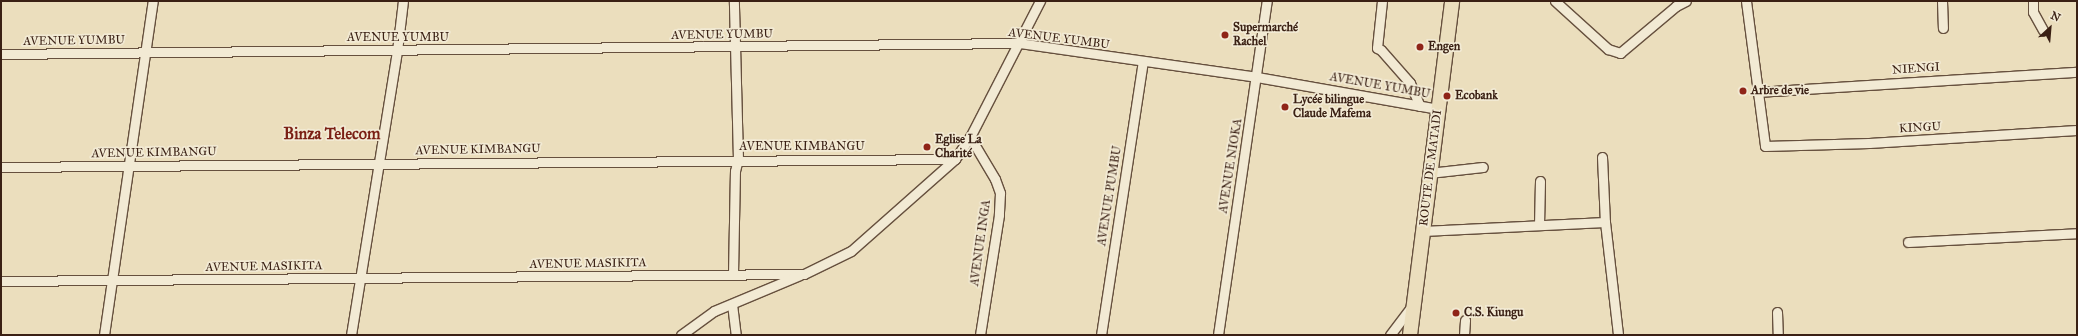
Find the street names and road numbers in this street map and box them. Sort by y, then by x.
street label: AVENUE YUMBU [1008,26,1110,52]
street label: AVENUE YUMBU [671,27,773,43]
street label: AVENUE YUMBU [347,31,449,45]
street label: AVENUE YUMBU [23,33,125,49]
street label: NIENGI [1892,60,1940,78]
street label: AVENUE YUMBU [1329,70,1431,102]
street label: ROUTE DE MATADI [1417,109,1445,227]
street label: AVENUE NIOKA [1216,118,1246,214]
street label: KINGU [1899,120,1941,136]
street label: AVENUE KIMBANGU [739,140,865,154]
street label: AVENUE KIMBANGU [415,142,541,158]
street label: AVENUE KIMBANGU [91,145,217,161]
street label: AVENUE PUMBU [1095,145,1125,247]
street label: AVENUE INGA [968,199,994,287]
street label: AVENUE MASIKITA [529,256,647,272]
street label: AVENUE MASIKITA [205,259,323,275]

